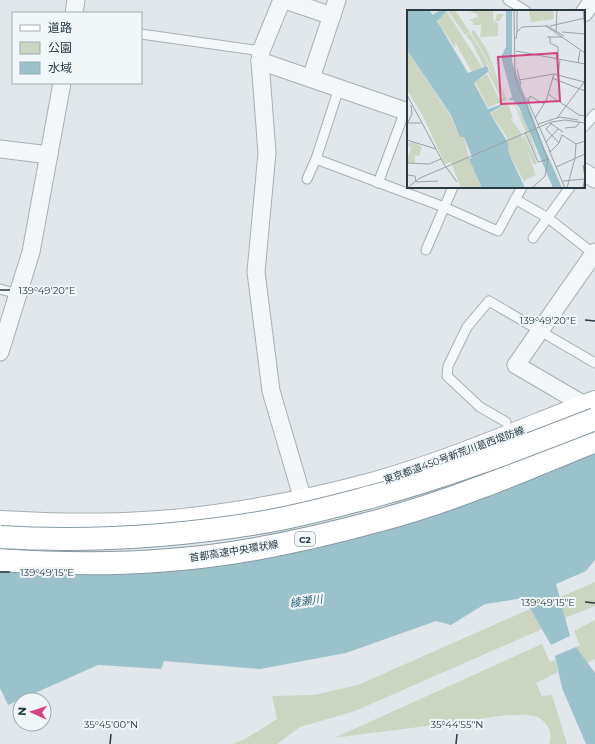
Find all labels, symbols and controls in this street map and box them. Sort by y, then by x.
inset map [407,10,585,188]
legend [12,12,142,84]
text: 道路 [48,20,72,35]
text: 公園 [48,40,72,55]
text: 水域 [48,60,72,75]
text: 139°49'20"E [19,284,76,297]
text: 139°49'20"E [520,314,577,327]
street label: 東京都道450号新荒川葛西堤防線 [382,423,526,487]
road number: C2 [295,532,315,546]
street label: 首都高速中央環状線 [189,538,279,564]
text: 139°49'15"E [20,566,74,579]
water label: 綾瀬川 [289,592,324,610]
text: 139°49'15"E [521,596,575,609]
north arrow [12,692,52,732]
text: N [15,707,29,716]
text: 35°45'00"N [84,718,138,731]
text: 35°44'55"N [431,718,484,731]

